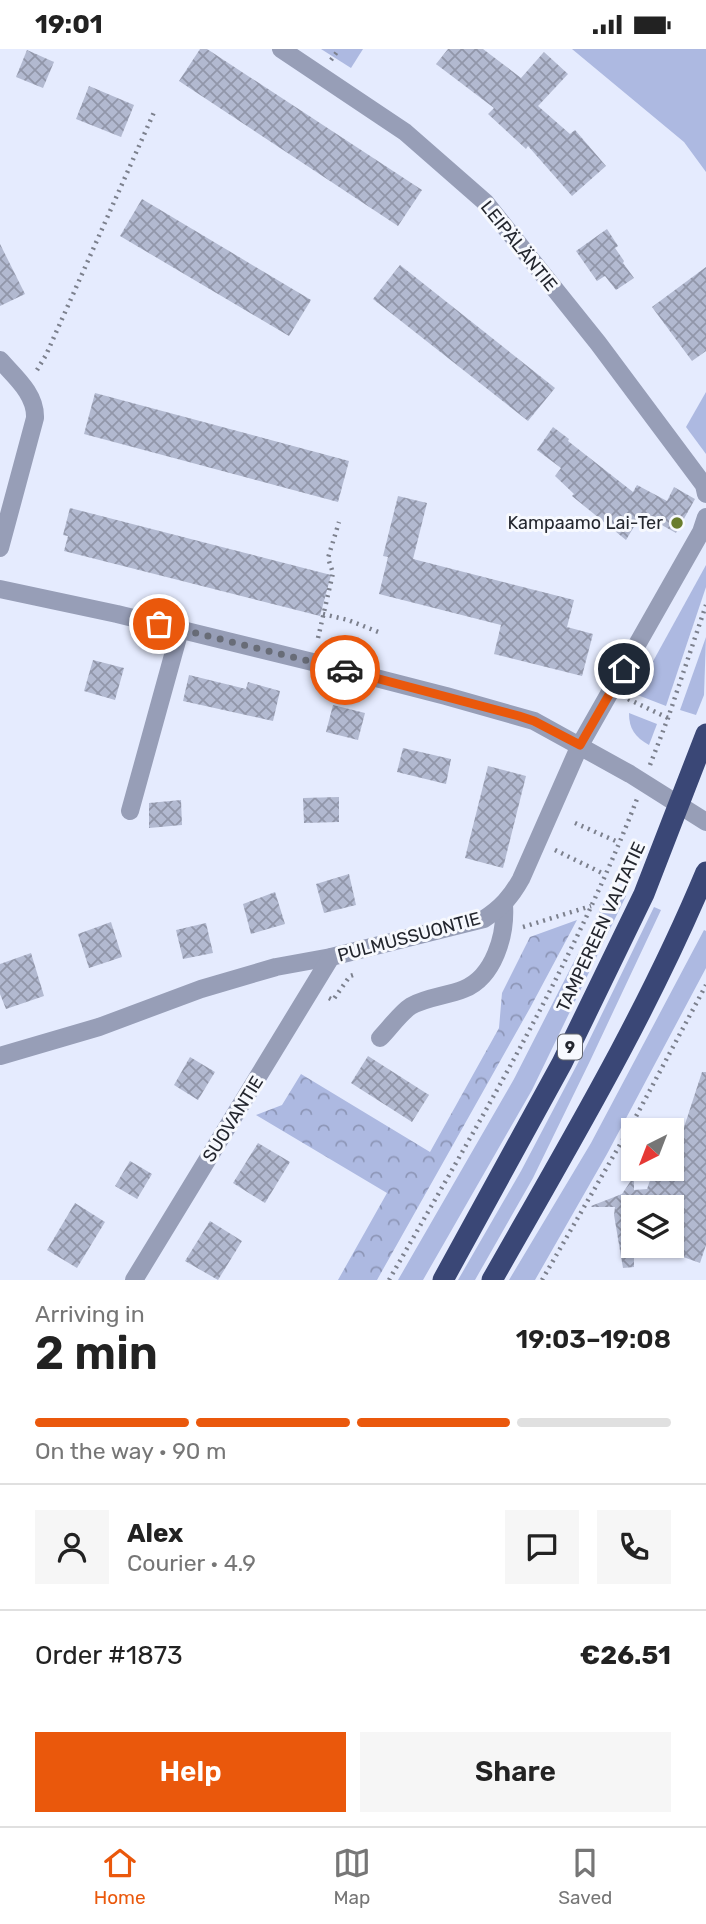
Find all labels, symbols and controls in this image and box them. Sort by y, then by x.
text: 19:01 [35,9,103,40]
street label: LEIPÄLÄNTIE [476,196,562,296]
place label: Kampaamo Lai-Ter [507,512,663,534]
marker: Kampaamo Lai-Ter [669,515,685,531]
pin [129,594,189,654]
icon: bag [140,605,178,643]
courier [310,635,380,705]
pin [594,639,654,699]
icon: home [605,650,643,688]
icon: car [326,651,364,689]
street label: TAMPEREEN VALTATIE [552,839,650,1015]
street label: PULMUSSUONTIE [335,907,483,967]
road number: 9 [558,1035,582,1059]
street label: SUOVANTIE [198,1072,268,1166]
north arrow [621,1118,684,1181]
map controls [621,1118,684,1258]
button: layers [621,1195,684,1258]
text: Arriving in [35,1300,145,1328]
text: 19:03–19:08 [516,1324,671,1355]
text: 2 min [35,1326,158,1381]
text: On the way · 90 m [35,1437,226,1465]
button: person [35,1510,109,1584]
button: chat [505,1510,579,1584]
button: phone [597,1510,671,1584]
text: Alex [127,1518,183,1549]
text: Courier · 4.9 [127,1549,256,1577]
text: Order #1873 [35,1640,183,1671]
text: €26.51 [580,1640,671,1671]
button: Help [35,1732,346,1812]
button: Share [360,1732,671,1812]
tab: Home [94,1844,146,1909]
tab: Map [333,1844,371,1909]
tab: Saved [558,1844,612,1909]

